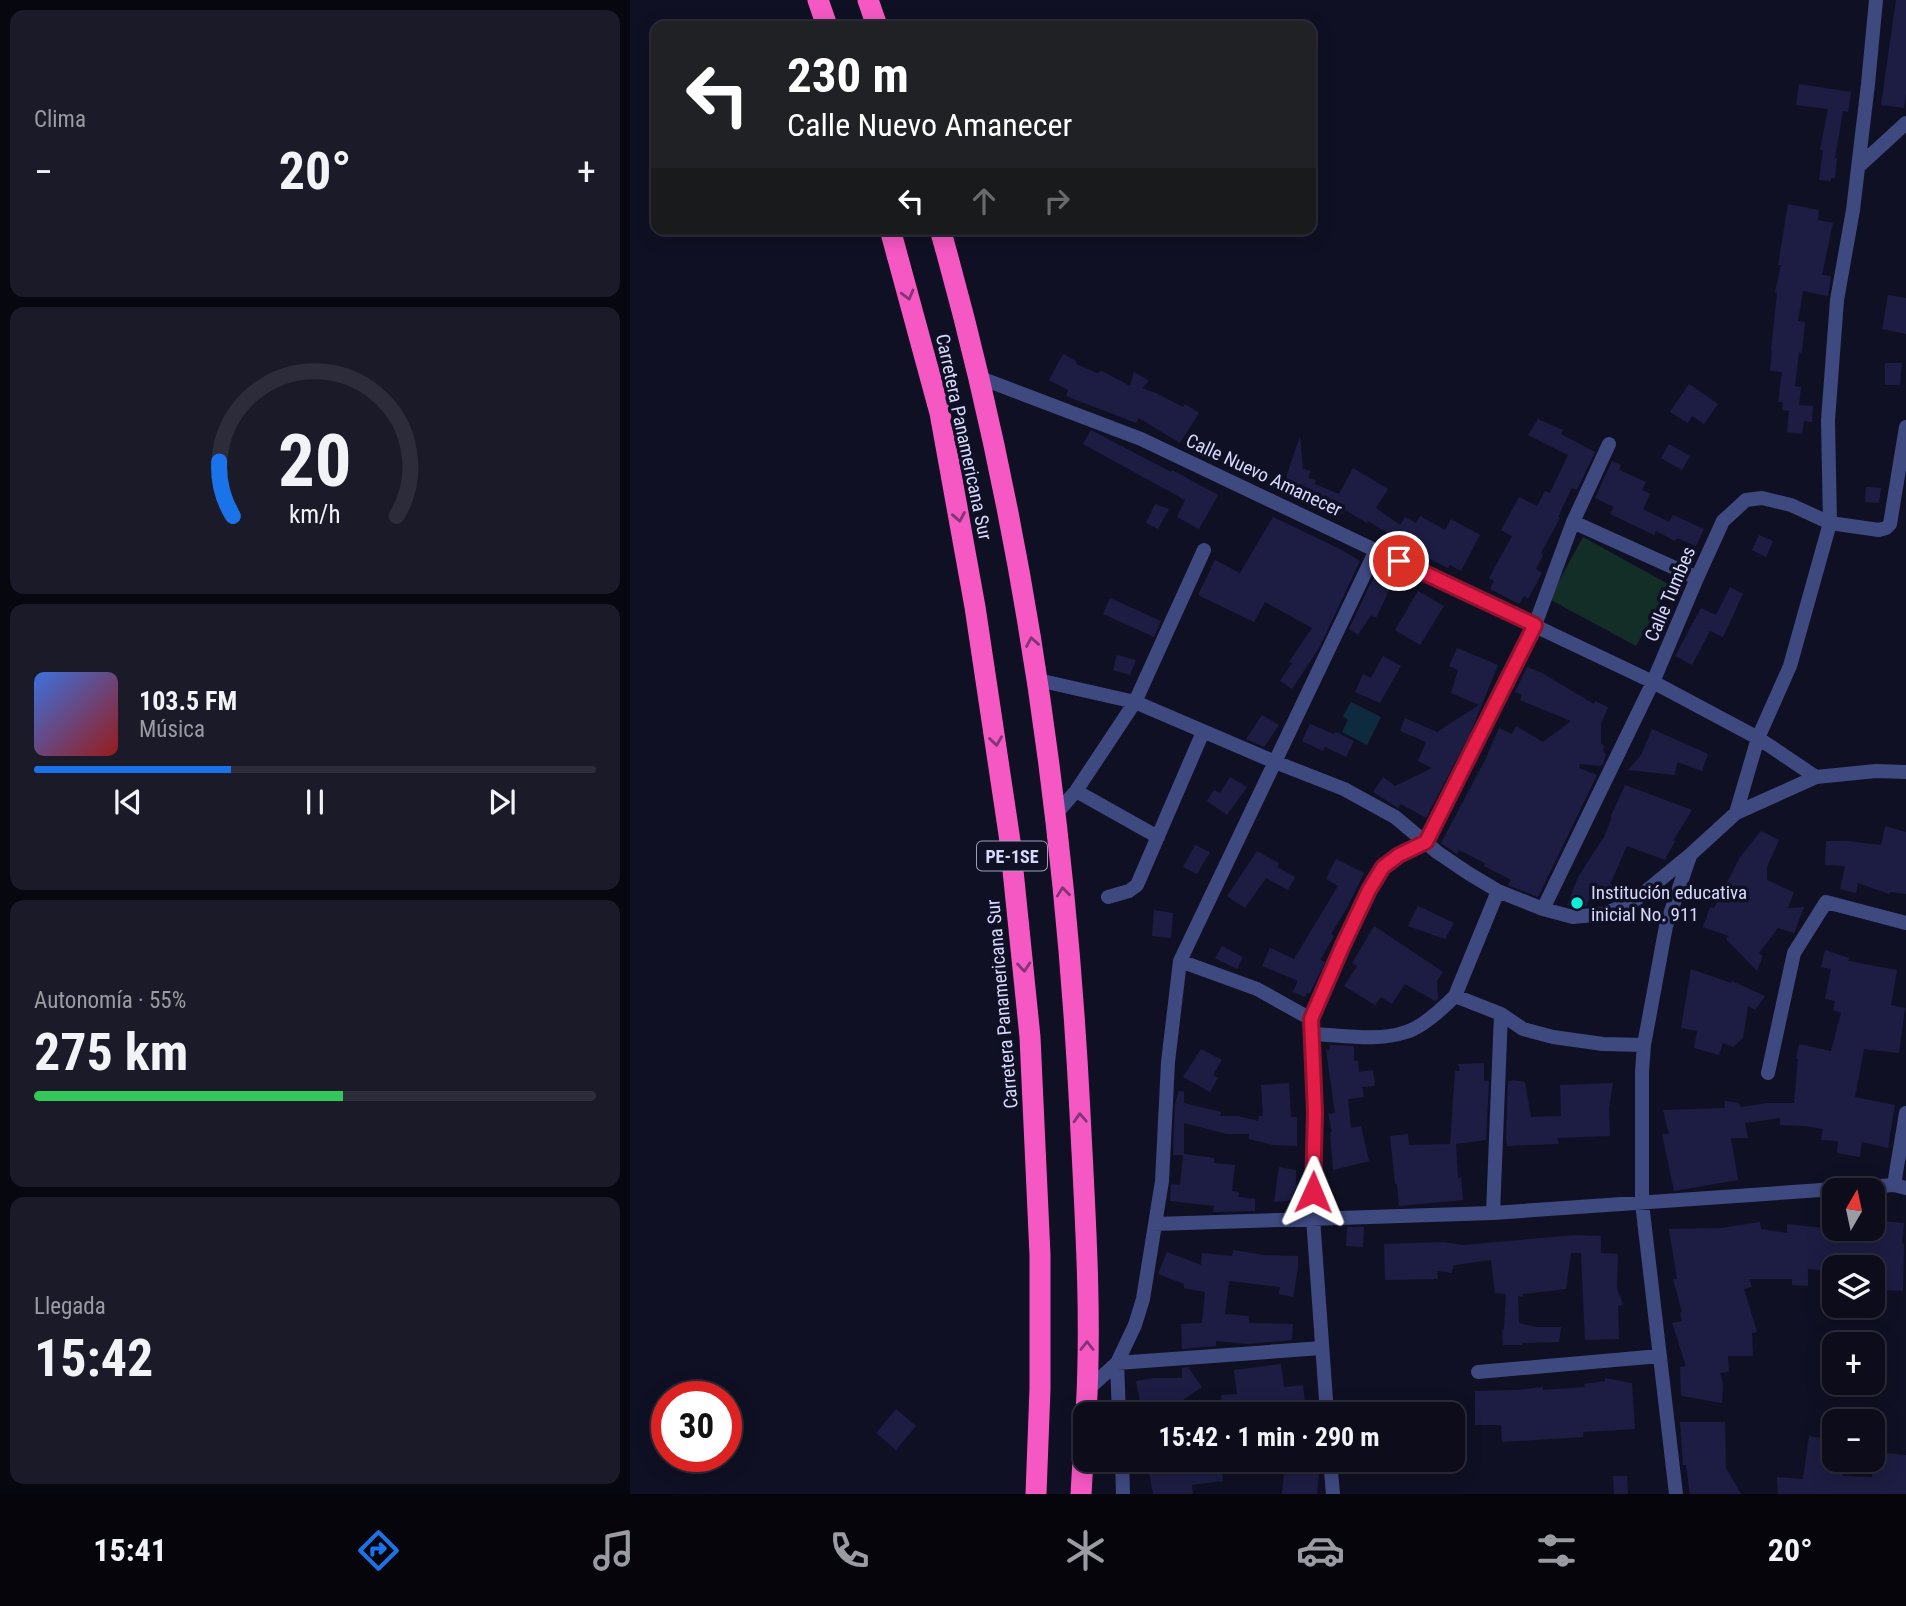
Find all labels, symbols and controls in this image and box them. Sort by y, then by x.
text: 230 m [787,47,909,104]
icon: left [672,49,763,140]
text: Clima [34,106,86,133]
text: Calle Nuevo Amanecer [787,106,1072,144]
text: 20° [279,141,351,202]
text: − [34,150,53,194]
text: + [577,150,596,194]
icon: left [892,182,930,220]
icon: ahead [965,182,1003,220]
icon: right [1038,182,1076,220]
one-way arrow [900,289,915,301]
street label: Carretera Panamericana Sur [931,332,997,542]
text: 20 [278,419,352,505]
street label: Calle Nuevo Amanecer [1182,429,1346,521]
text: km/h [289,500,341,529]
one-way arrow [951,511,966,523]
pin [1369,531,1429,591]
icon: arrive [1380,542,1418,580]
street label: Calle Tumbes [1640,543,1700,645]
one-way arrow [1025,636,1040,648]
text: 103.5 FM [139,686,237,716]
text: Música [139,716,205,743]
one-way arrow [988,735,1003,747]
icon: previous [109,783,147,821]
icon: pause [296,783,334,821]
icon: next [483,783,521,821]
road number: PE-1SE [977,842,1047,870]
place label: Institución educativa inicial No. 911 [1591,881,1747,926]
one-way arrow [1056,886,1071,897]
marker: Institución educativa inicial No. 911 [1569,895,1585,911]
street label: Carretera Panamericana Sur [981,898,1023,1110]
one-way arrow [1016,961,1031,973]
text: Autonomía · 55% [34,987,186,1014]
text: 275 km [34,1022,188,1083]
one-way arrow [1073,1113,1088,1124]
position arrow [1276,1155,1350,1229]
north arrow [1822,1178,1885,1241]
map controls [1822,1178,1885,1472]
button: layers [1822,1255,1885,1318]
text: Llegada [34,1293,106,1320]
text: 15:42 [34,1328,153,1389]
button: + [1822,1332,1885,1395]
one-way arrow [1079,1340,1095,1351]
speed limit sign: 30 [651,1381,742,1472]
button: − [1822,1409,1885,1472]
text: 15:42 · 1 min · 290 m [1159,1422,1379,1452]
icon: directions [354,1526,403,1575]
icon: music [589,1526,638,1575]
icon: phone [825,1526,874,1575]
icon: climate [1061,1526,1110,1575]
icon: car [1296,1526,1345,1575]
icon: filters [1532,1526,1581,1575]
text: 15:41 [93,1531,167,1569]
text: 20° [1768,1531,1813,1569]

